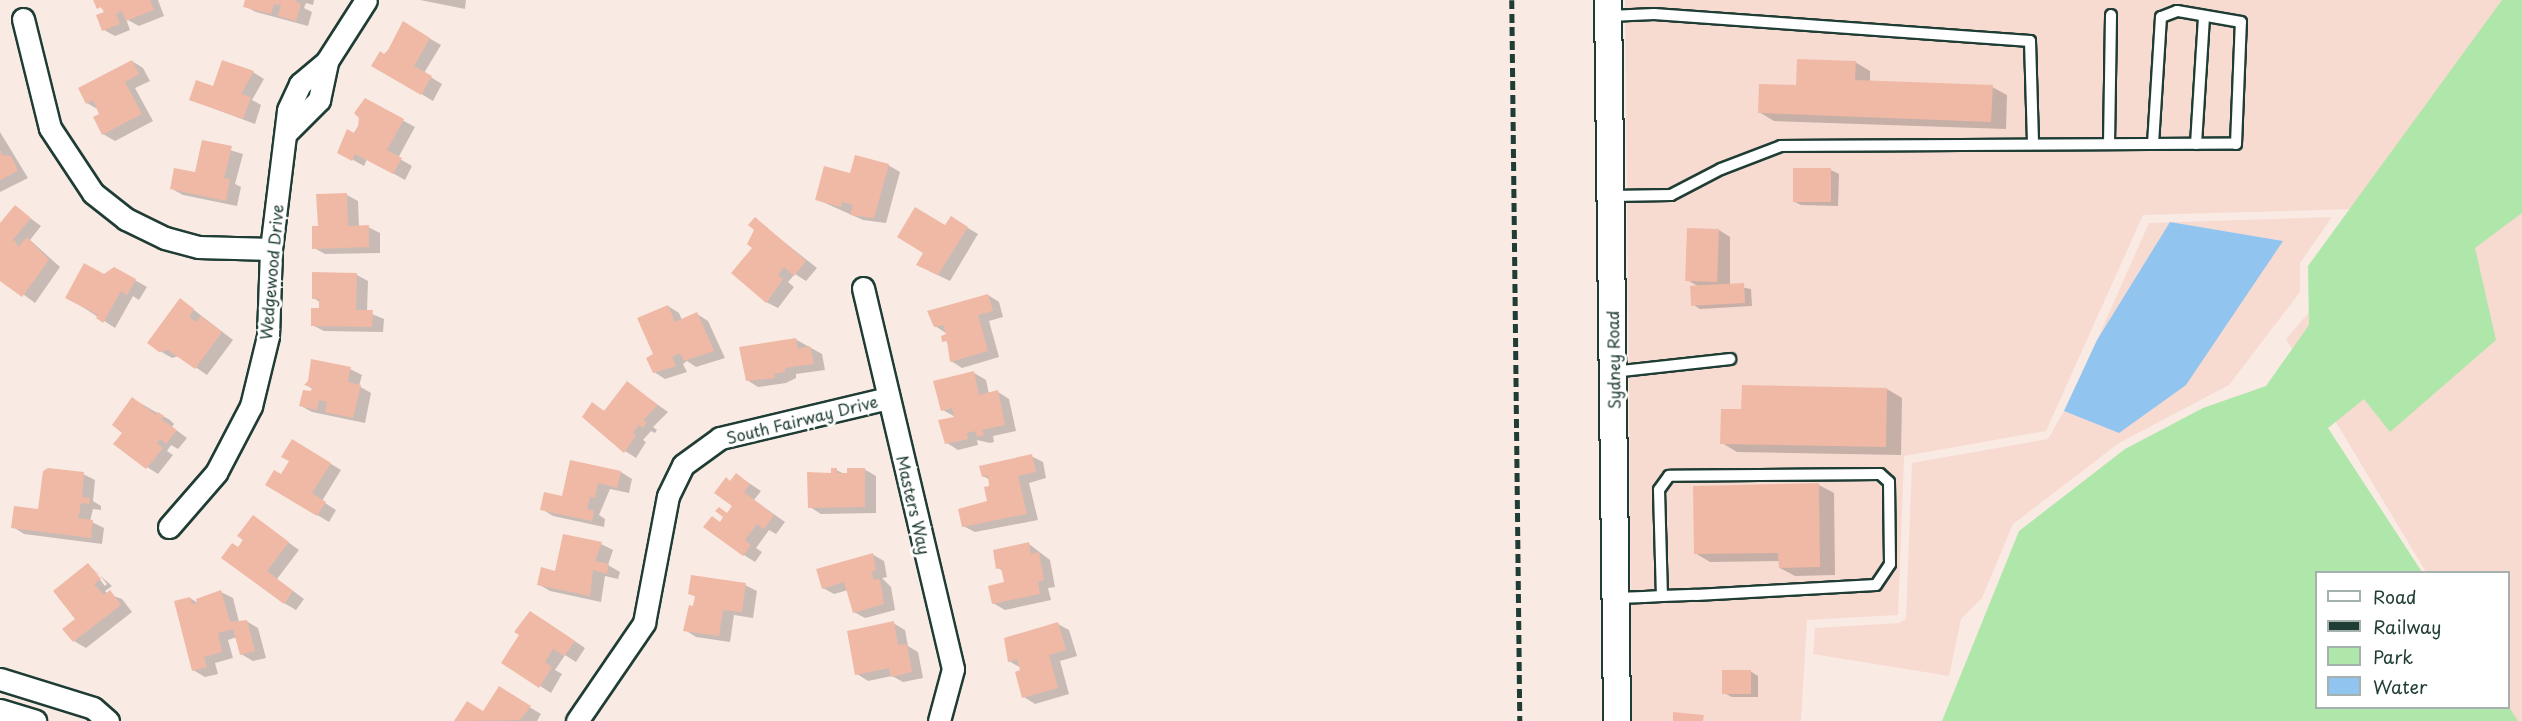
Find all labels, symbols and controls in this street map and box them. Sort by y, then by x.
street label: Wedgewood Drive [255,203,287,341]
street label: Sydney Road [1603,310,1623,410]
street label: South Fairway Drive [724,391,880,447]
street label: Masters Way [893,453,935,557]
legend [2315,571,2510,709]
text: Road [2373,583,2417,610]
text: Railway [2373,613,2441,640]
text: Park [2373,643,2413,670]
text: Water [2373,673,2427,700]

